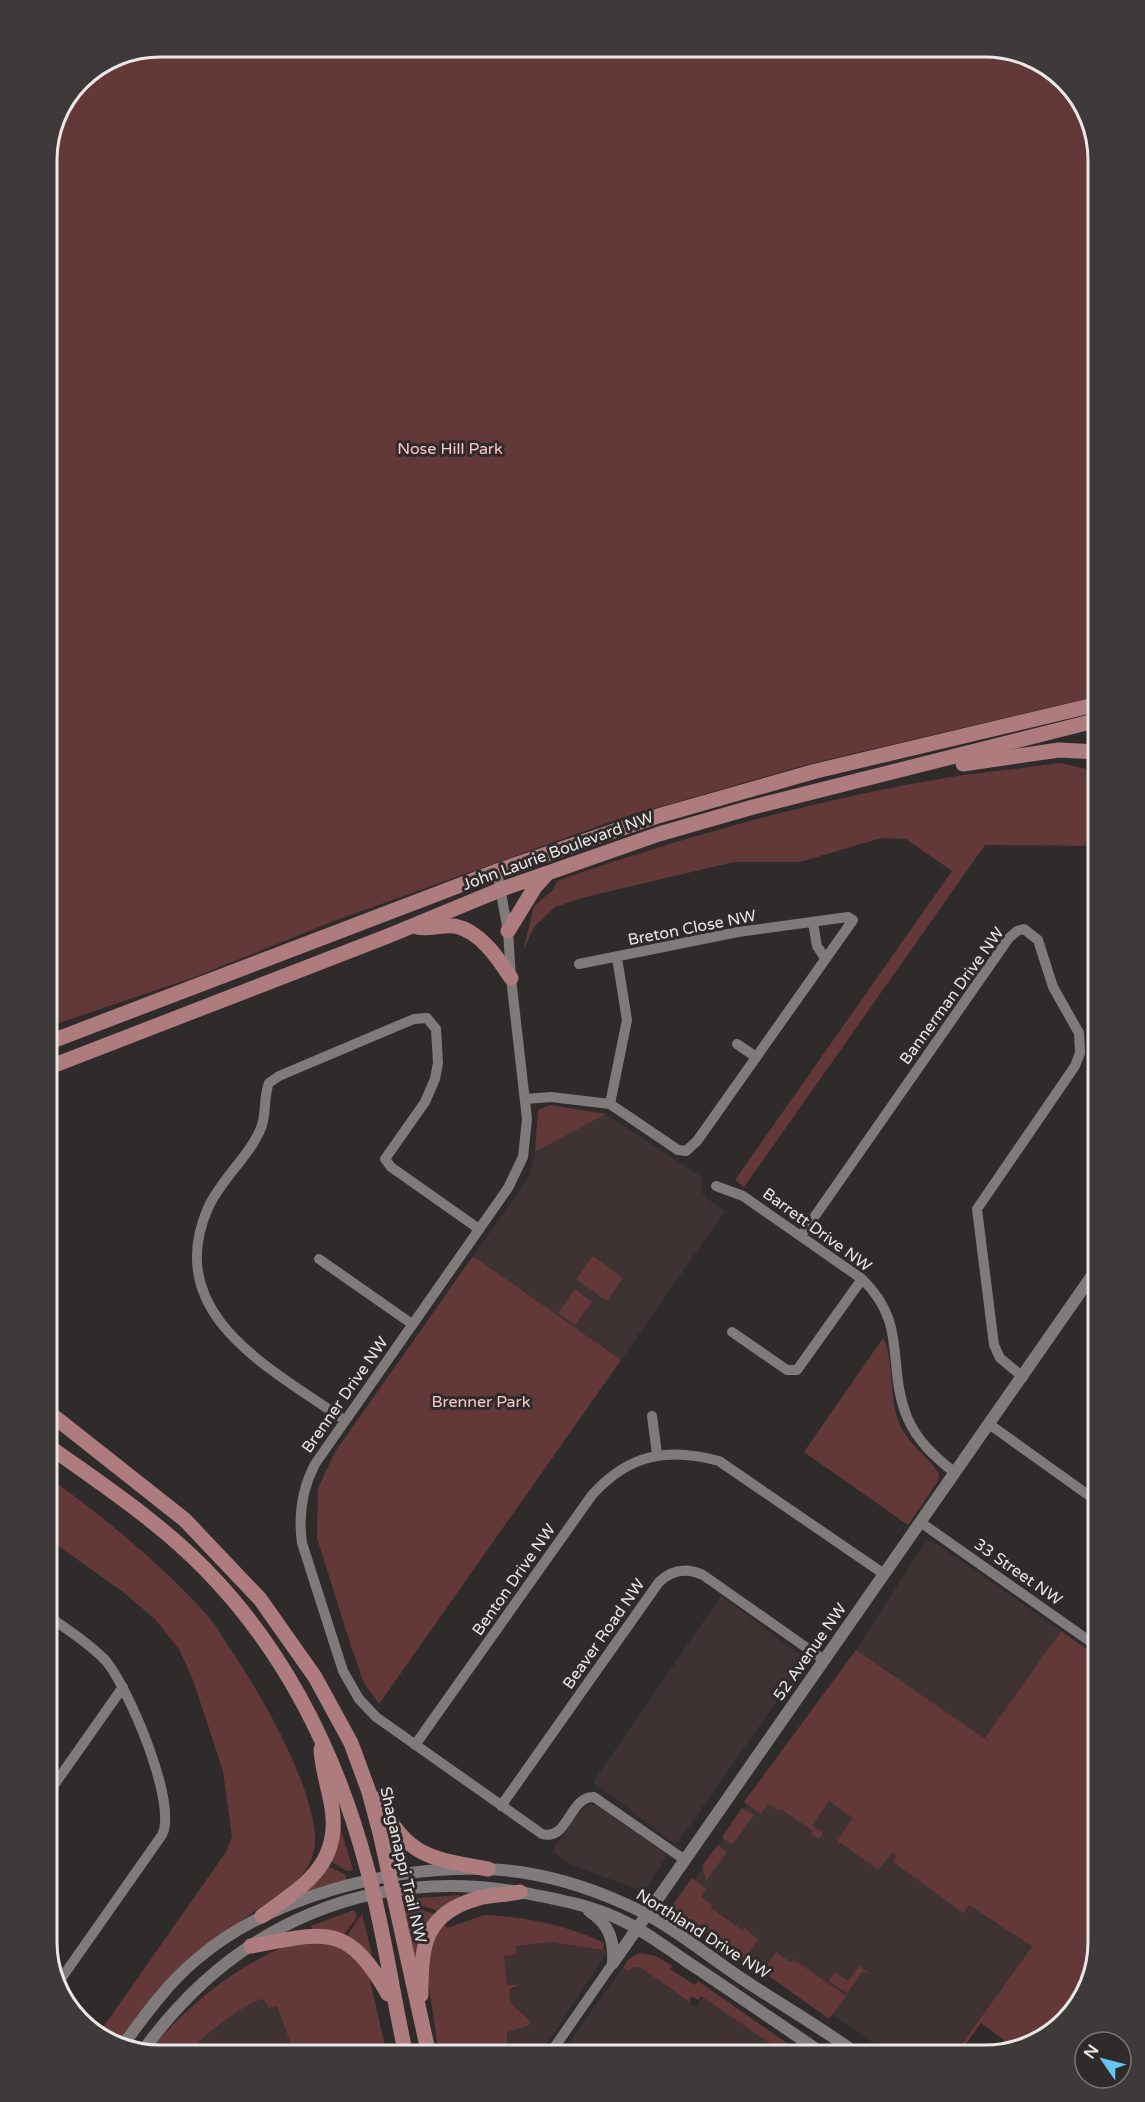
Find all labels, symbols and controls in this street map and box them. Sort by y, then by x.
park label: Nose Hill Park [397,439,503,459]
street label: John Laurie Boulevard NW [460,807,656,895]
street label: Breton Close NW [626,906,758,950]
street label: Bannerman Drive NW [895,923,1009,1069]
street label: Barrett Drive NW [758,1184,876,1276]
street label: Brenner Drive NW [297,1333,393,1457]
park label: Brenner Park [432,1392,531,1412]
street label: Benton Drive NW [468,1520,560,1640]
street label: 33 Street NW [970,1534,1066,1610]
street label: Beaver Road NW [559,1575,649,1693]
street label: 52 Avenue NW [769,1599,851,1705]
street label: Shaganappi Trail NW [375,1785,431,1945]
street label: Northland Drive NW [632,1885,774,1983]
north arrow [1073,2030,1133,2090]
text: N [1080,2041,1103,2063]

